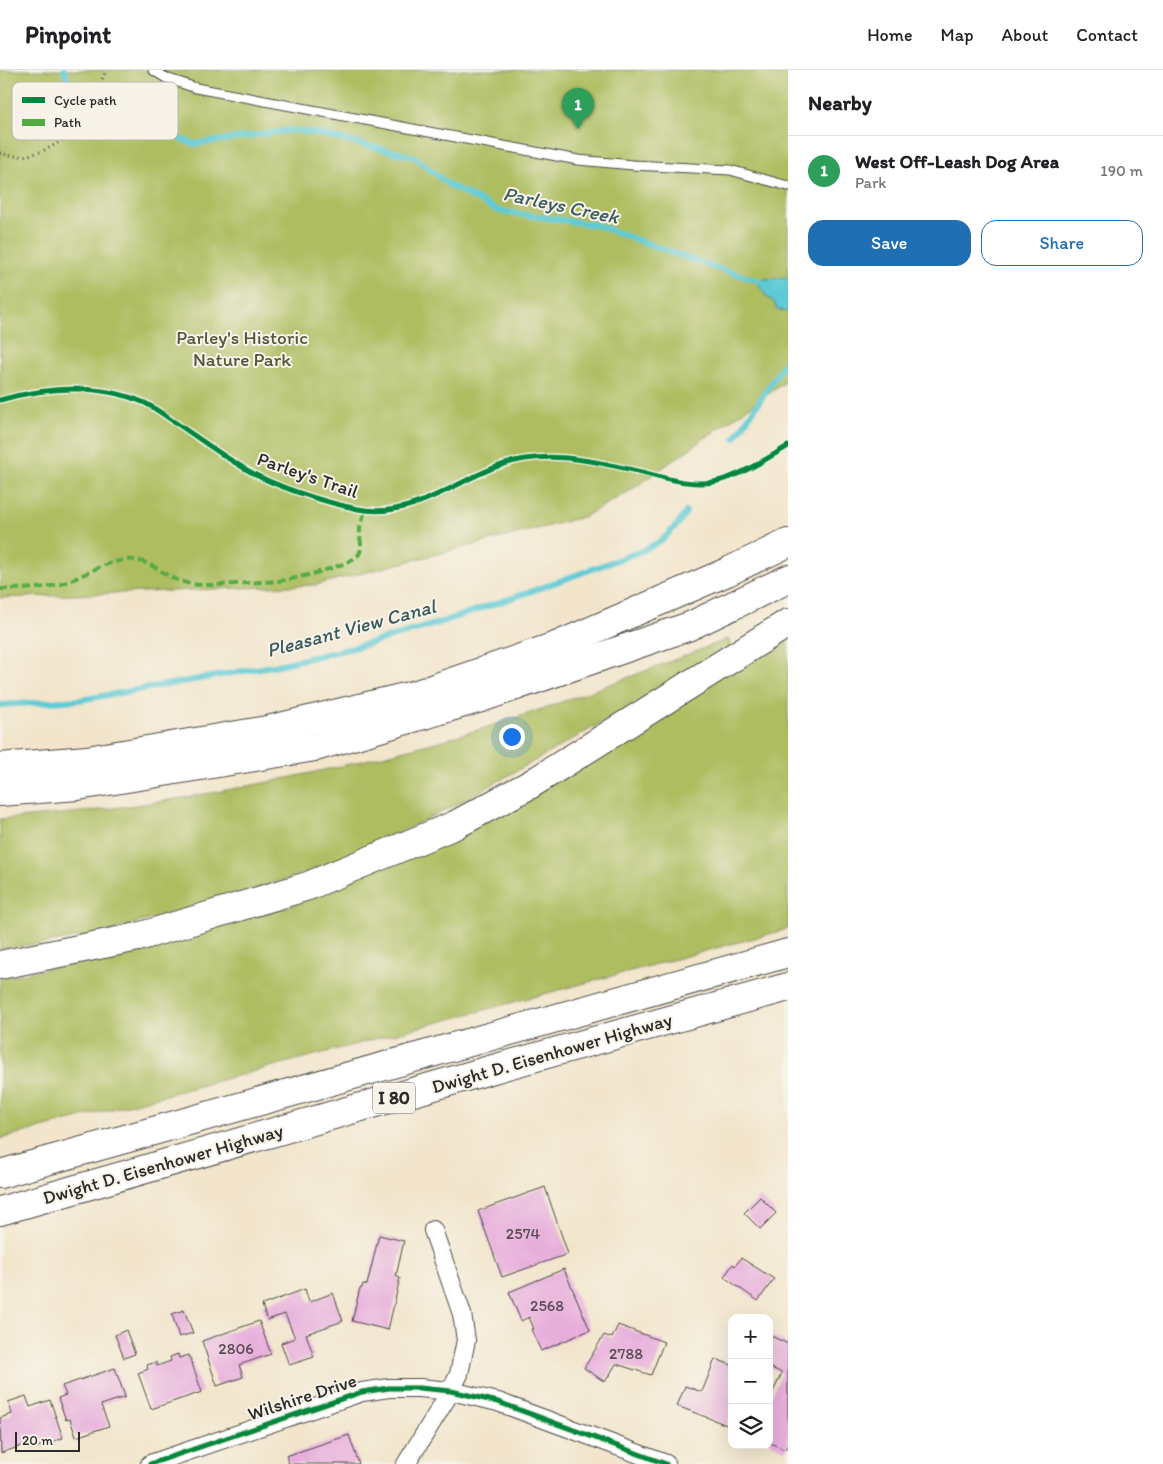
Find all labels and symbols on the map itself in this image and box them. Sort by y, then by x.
legend [12,82,178,140]
pin: 1 [562,88,594,129]
text: Cycle path [54,92,117,109]
text: Path [54,114,81,131]
water label: Parleys Creek [501,181,622,229]
park label: Parley's Historic Nature Park [176,326,308,371]
street label: Parley's Trail [254,447,362,503]
water label: Pleasant View Canal [264,594,440,662]
your location [499,724,525,750]
street label: Dwight D. Eisenhower Highway [429,1008,675,1098]
road number: I 80 [373,1082,415,1114]
street label: Dwight D. Eisenhower Highway [40,1119,286,1209]
house number: 2574 [506,1224,541,1243]
house number: 2568 [530,1296,564,1315]
house number: 2806 [218,1339,254,1358]
house number: 2788 [609,1344,643,1363]
street label: Wilshire Drive [245,1369,359,1425]
scale bar [15,1429,80,1452]

